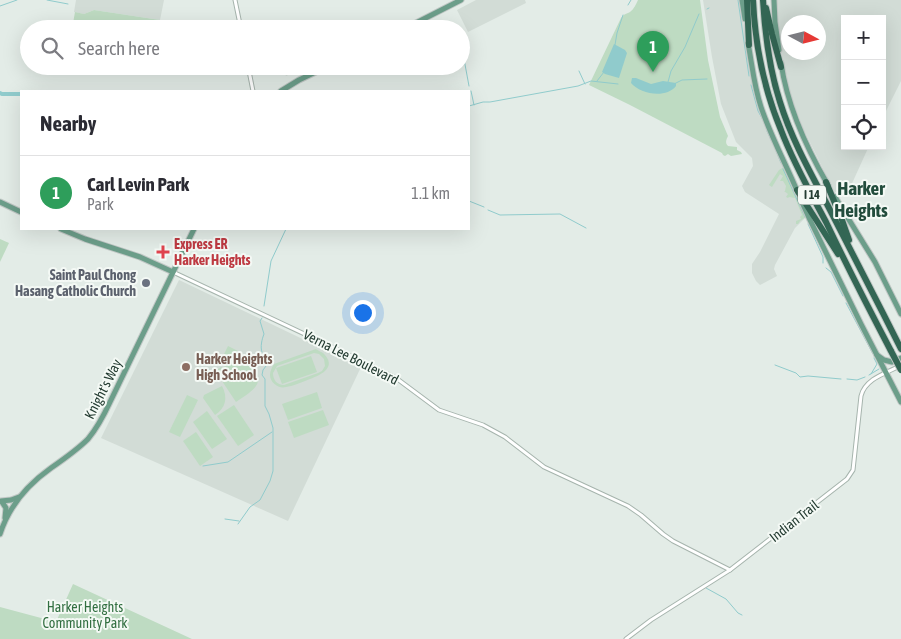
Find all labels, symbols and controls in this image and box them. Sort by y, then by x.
north arrow [781,15,826,60]
map controls [841,15,886,150]
button: + [841,15,886,60]
search box [20,20,470,75]
pin: 1 [637,31,669,72]
icon: search [38,34,66,62]
text: Search here [78,37,160,59]
button: − [841,60,886,105]
button: locate [841,105,886,150]
text: Nearby [40,111,96,135]
text: Carl Levin Park [87,173,189,195]
district label: Harker Heights [834,177,888,221]
text: 1 [52,184,60,202]
text: 1.1 km [411,184,450,202]
road number: I 14 [798,186,826,204]
text: Park [87,195,114,213]
place label: Express ER Harker Heights [174,236,251,268]
marker: Express ER Harker Heights [156,245,170,259]
place label: Saint Paul Chong Hasang Catholic Church [15,267,137,299]
marker: Saint Paul Chong Hasang Catholic Church [140,277,152,289]
your location [350,300,376,326]
street label: Verna Lee Boulevard [301,326,401,388]
place label: Harker Heights High School [196,351,273,383]
street label: Knight's Way [81,356,125,422]
marker: Harker Heights High School [180,361,192,373]
street label: Indian Trail [766,497,822,545]
park label: Harker Heights Community Park [43,599,127,631]

